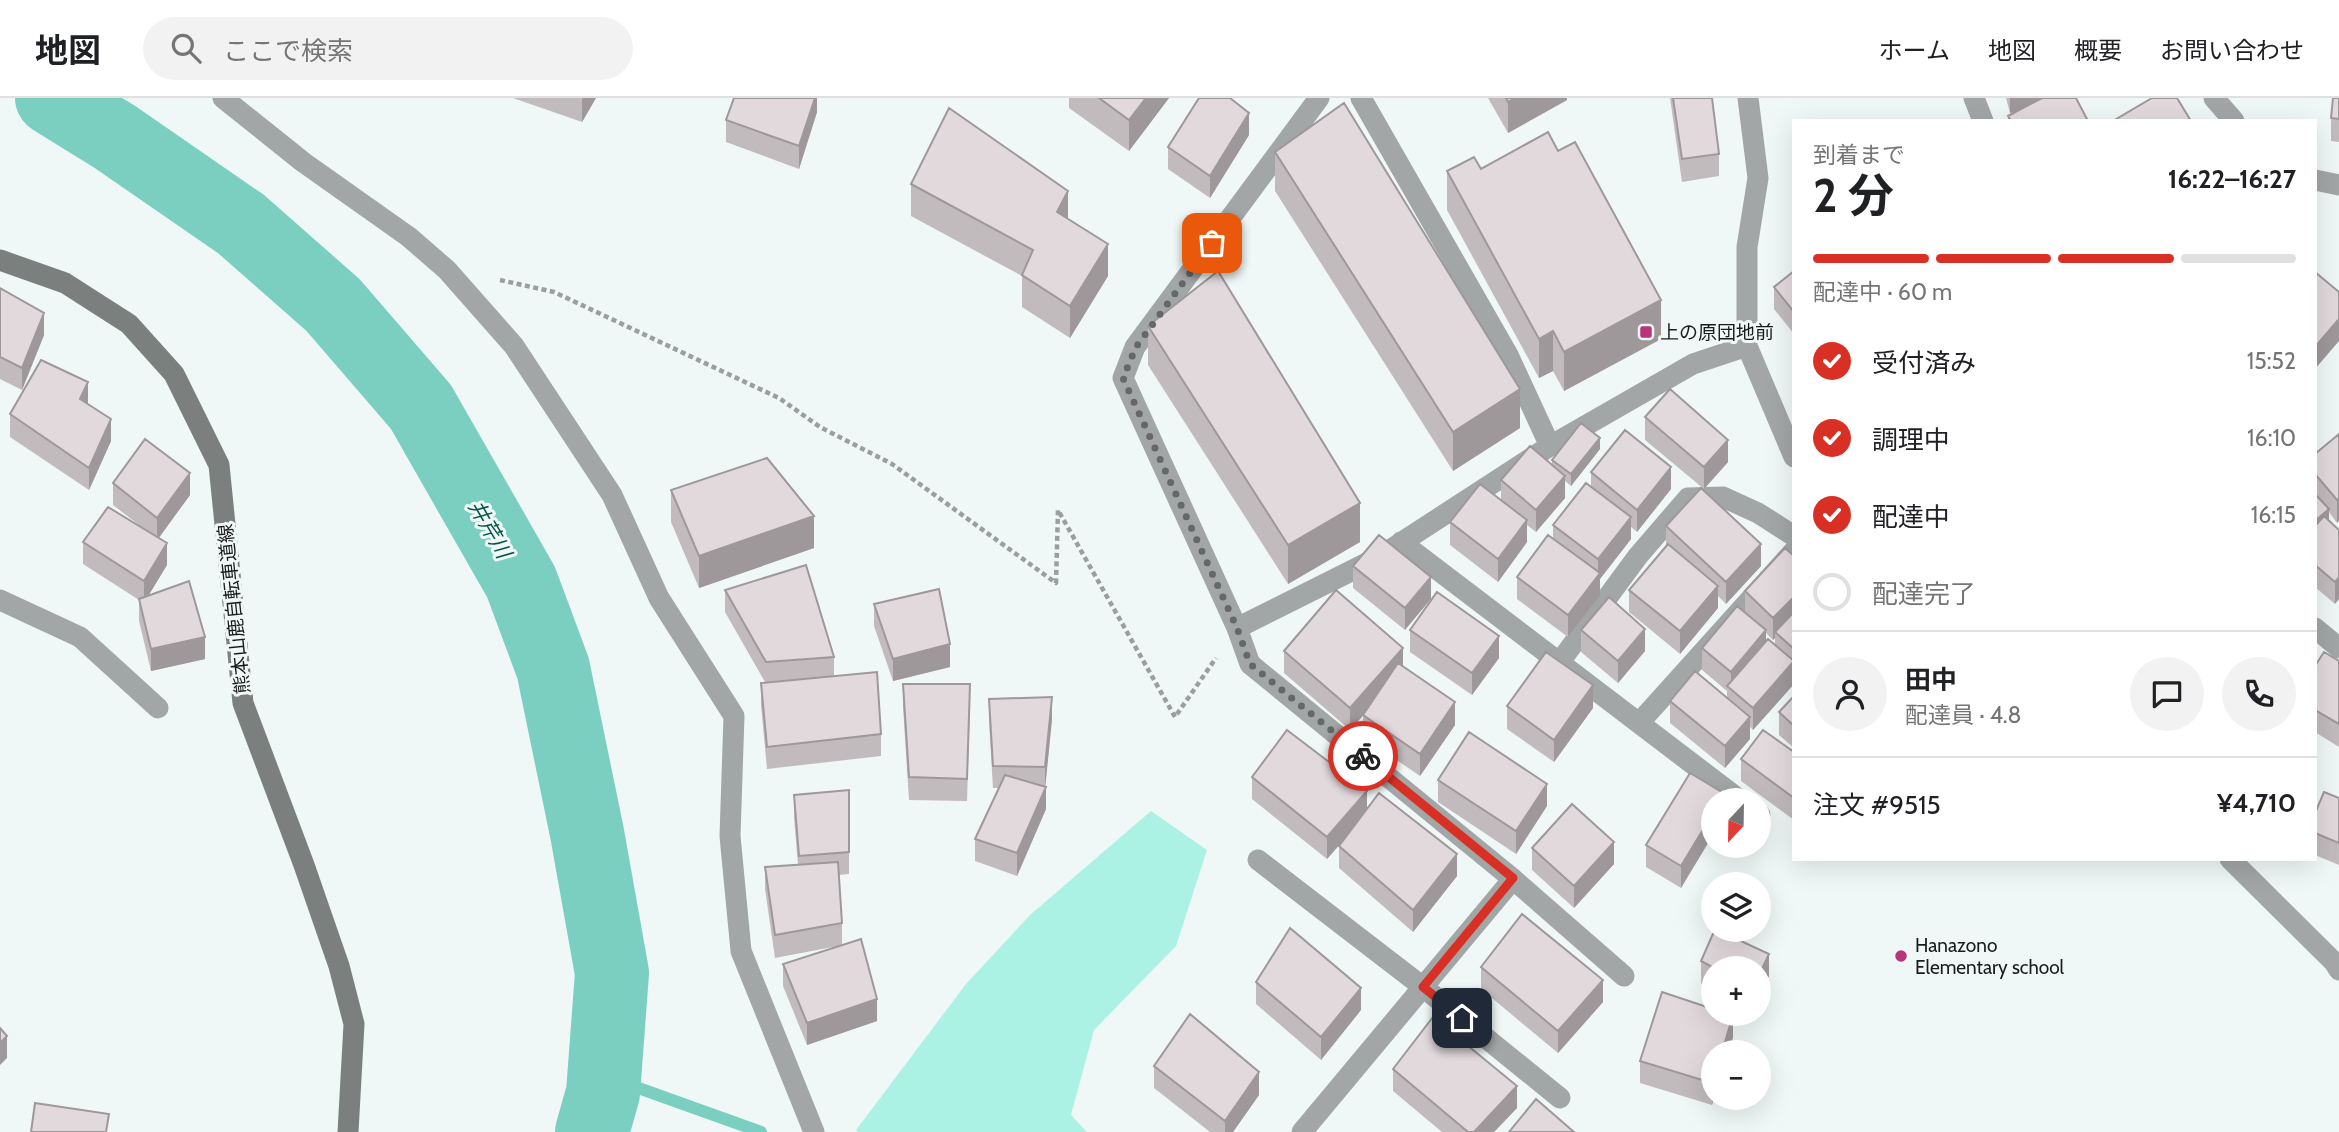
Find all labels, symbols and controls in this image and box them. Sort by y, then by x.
search box [143,17,633,80]
icon: search [167,29,205,67]
text: 地図 [35,30,101,70]
text: ここで検索 [223,35,353,67]
text: ホーム [1879,36,1950,65]
text: 地図 [1988,36,2036,65]
text: 概要 [2074,36,2122,65]
text: お問い合わせ [2160,36,2304,65]
text: 到着まで [1813,141,1905,169]
text: 16:22–16:27 [2168,163,2296,195]
text: 2 分 [1813,168,1894,224]
pin [1182,213,1242,273]
icon: bag [1193,224,1231,262]
text: 配達中 · 60 m [1813,278,1952,306]
place label: 上の原団地前 [1660,321,1774,344]
marker: 上の原団地前 [1638,324,1654,340]
icon: check [1813,342,1851,380]
text: 受付済み [1872,347,1976,379]
text: 15:52 [2247,347,2296,375]
icon: check [1813,419,1851,457]
text: 調理中 [1872,424,1950,456]
text: 16:10 [2247,424,2296,452]
water label: 井芹川 [463,495,518,564]
icon: check [1813,496,1851,534]
text: 配達中 [1872,501,1950,533]
text: 16:15 [2251,501,2296,529]
street label: 熊本山鹿自転車道線 [214,523,254,695]
text: 配達完了 [1872,578,1976,610]
button: person [1813,657,1887,731]
button: chat [2130,657,2204,731]
button: phone [2222,657,2296,731]
text: 田中 [1905,664,1957,696]
text: 配達員 · 4.8 [1905,701,2022,729]
courier [1328,721,1398,791]
icon: bike [1344,737,1382,775]
text: ¥4,710 [2217,787,2296,819]
north arrow [1701,788,1771,858]
map controls [1701,788,1771,1110]
text: 注文 #9515 [1813,789,1941,821]
button: layers [1701,872,1771,942]
place label: Hanazono Elementary school [1915,934,2065,979]
marker: Hanazono Elementary school [1893,948,1909,964]
button: + [1701,956,1771,1026]
pin [1432,988,1492,1048]
icon: home [1443,999,1481,1037]
button: − [1701,1040,1771,1110]

